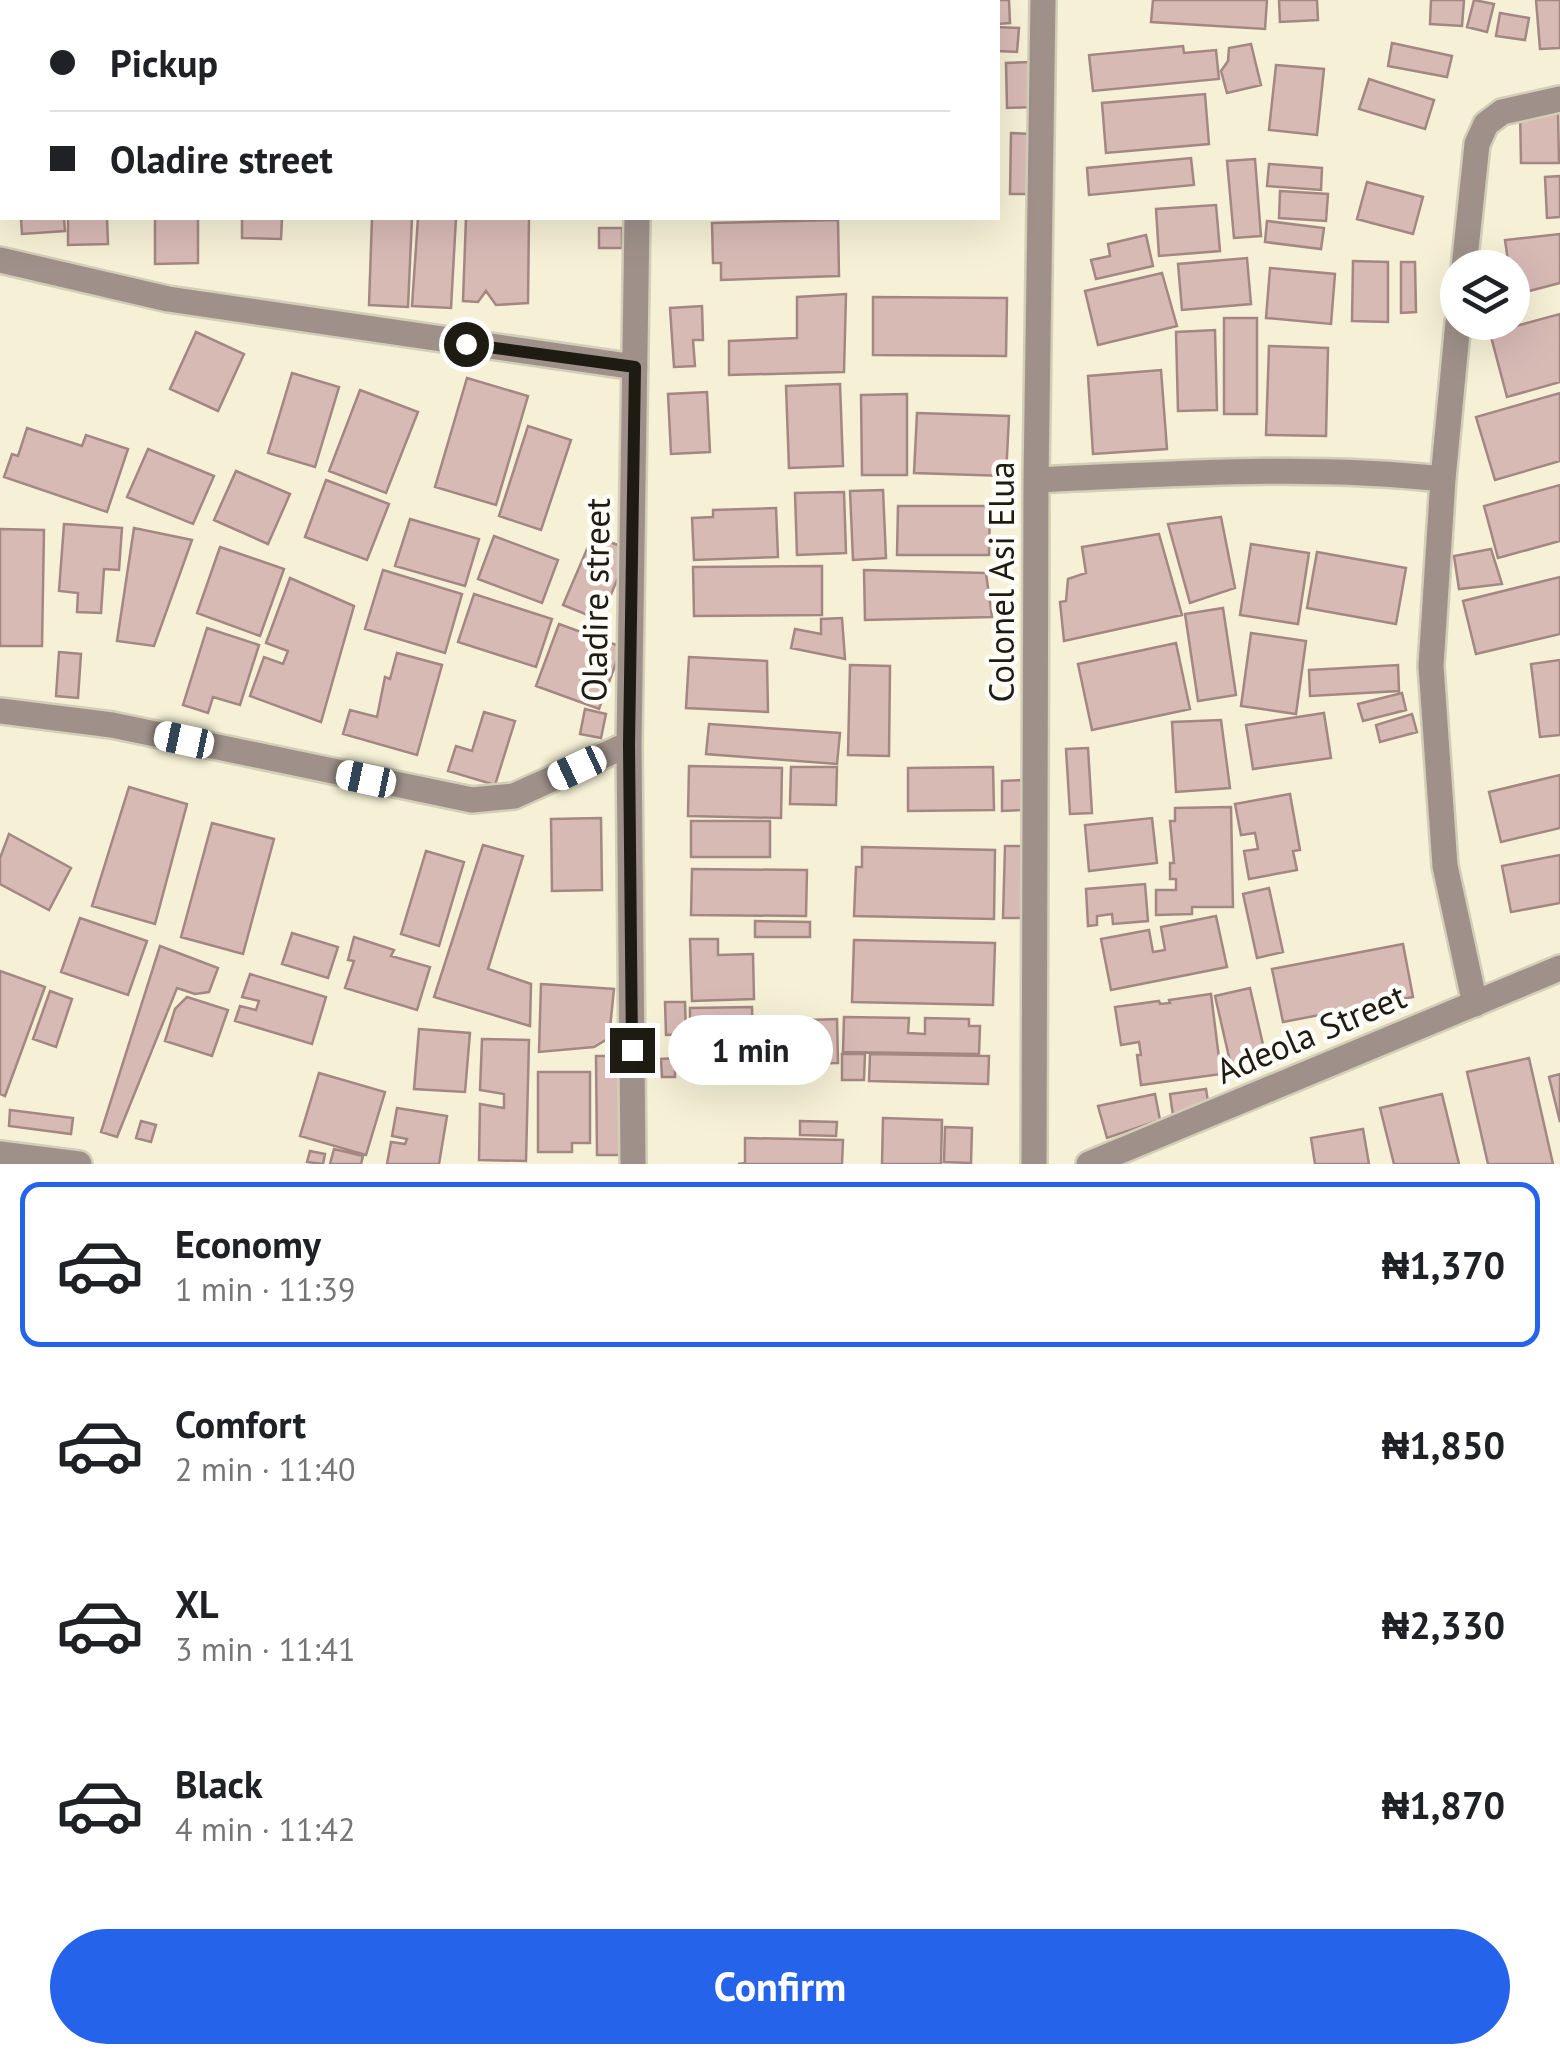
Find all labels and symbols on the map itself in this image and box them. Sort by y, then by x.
route start [444,322,489,367]
street label: Colonel Asi Elua [978,461,1024,703]
street label: Oladire street [570,497,620,703]
car [152,719,216,761]
car [543,742,611,794]
car [334,758,398,800]
street label: Adeola Street [1209,972,1413,1094]
callout: 1 min [667,1015,832,1085]
route end [610,1028,655,1073]

